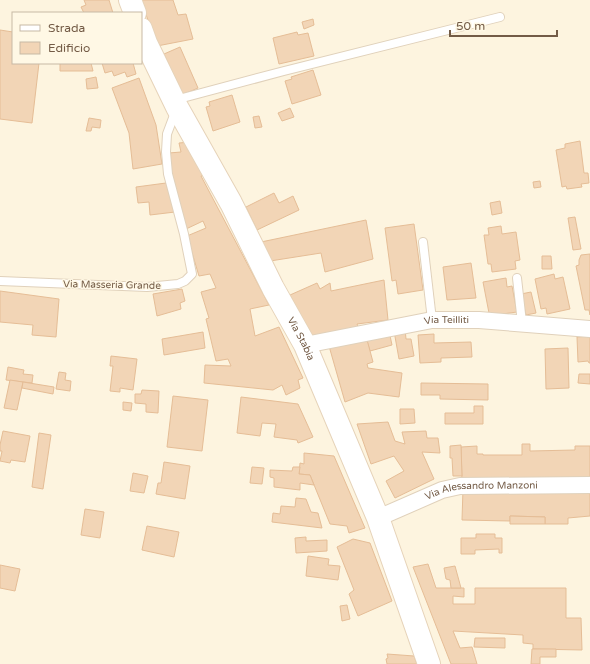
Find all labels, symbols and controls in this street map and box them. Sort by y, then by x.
legend [12,12,142,64]
scale bar [450,12,557,38]
text: 50 m [456,19,485,33]
text: Strada [48,21,85,35]
text: Edificio [48,41,90,55]
street label: Via Masseria Grande [63,278,161,292]
street label: Via Teilliti [423,314,469,327]
street label: Via Stabia [285,315,317,362]
street label: Via Alessandro Manzoni [423,479,538,503]

